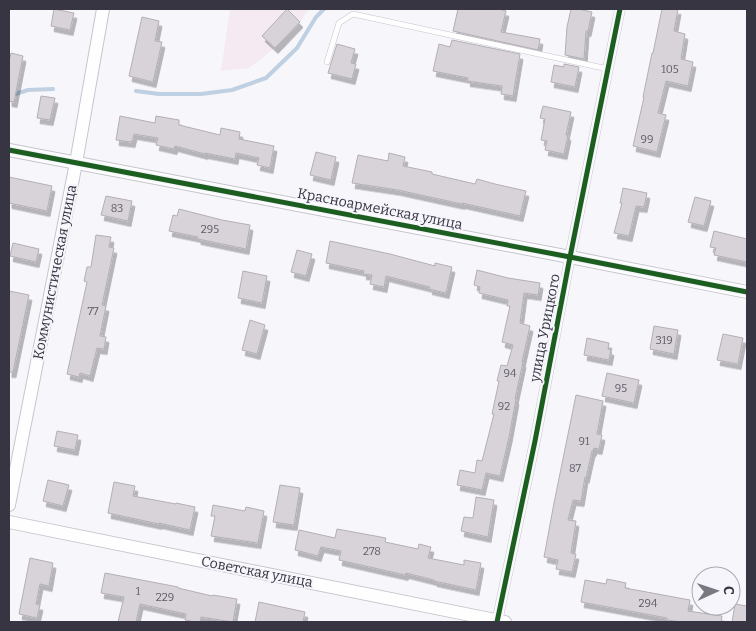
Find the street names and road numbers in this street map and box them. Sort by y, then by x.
street label: Коммунистическая улица [30,183,80,361]
street label: Красноармейская улица [296,185,464,233]
street label: улица Урицкого [526,272,564,385]
street label: Советская улица [200,553,315,591]

